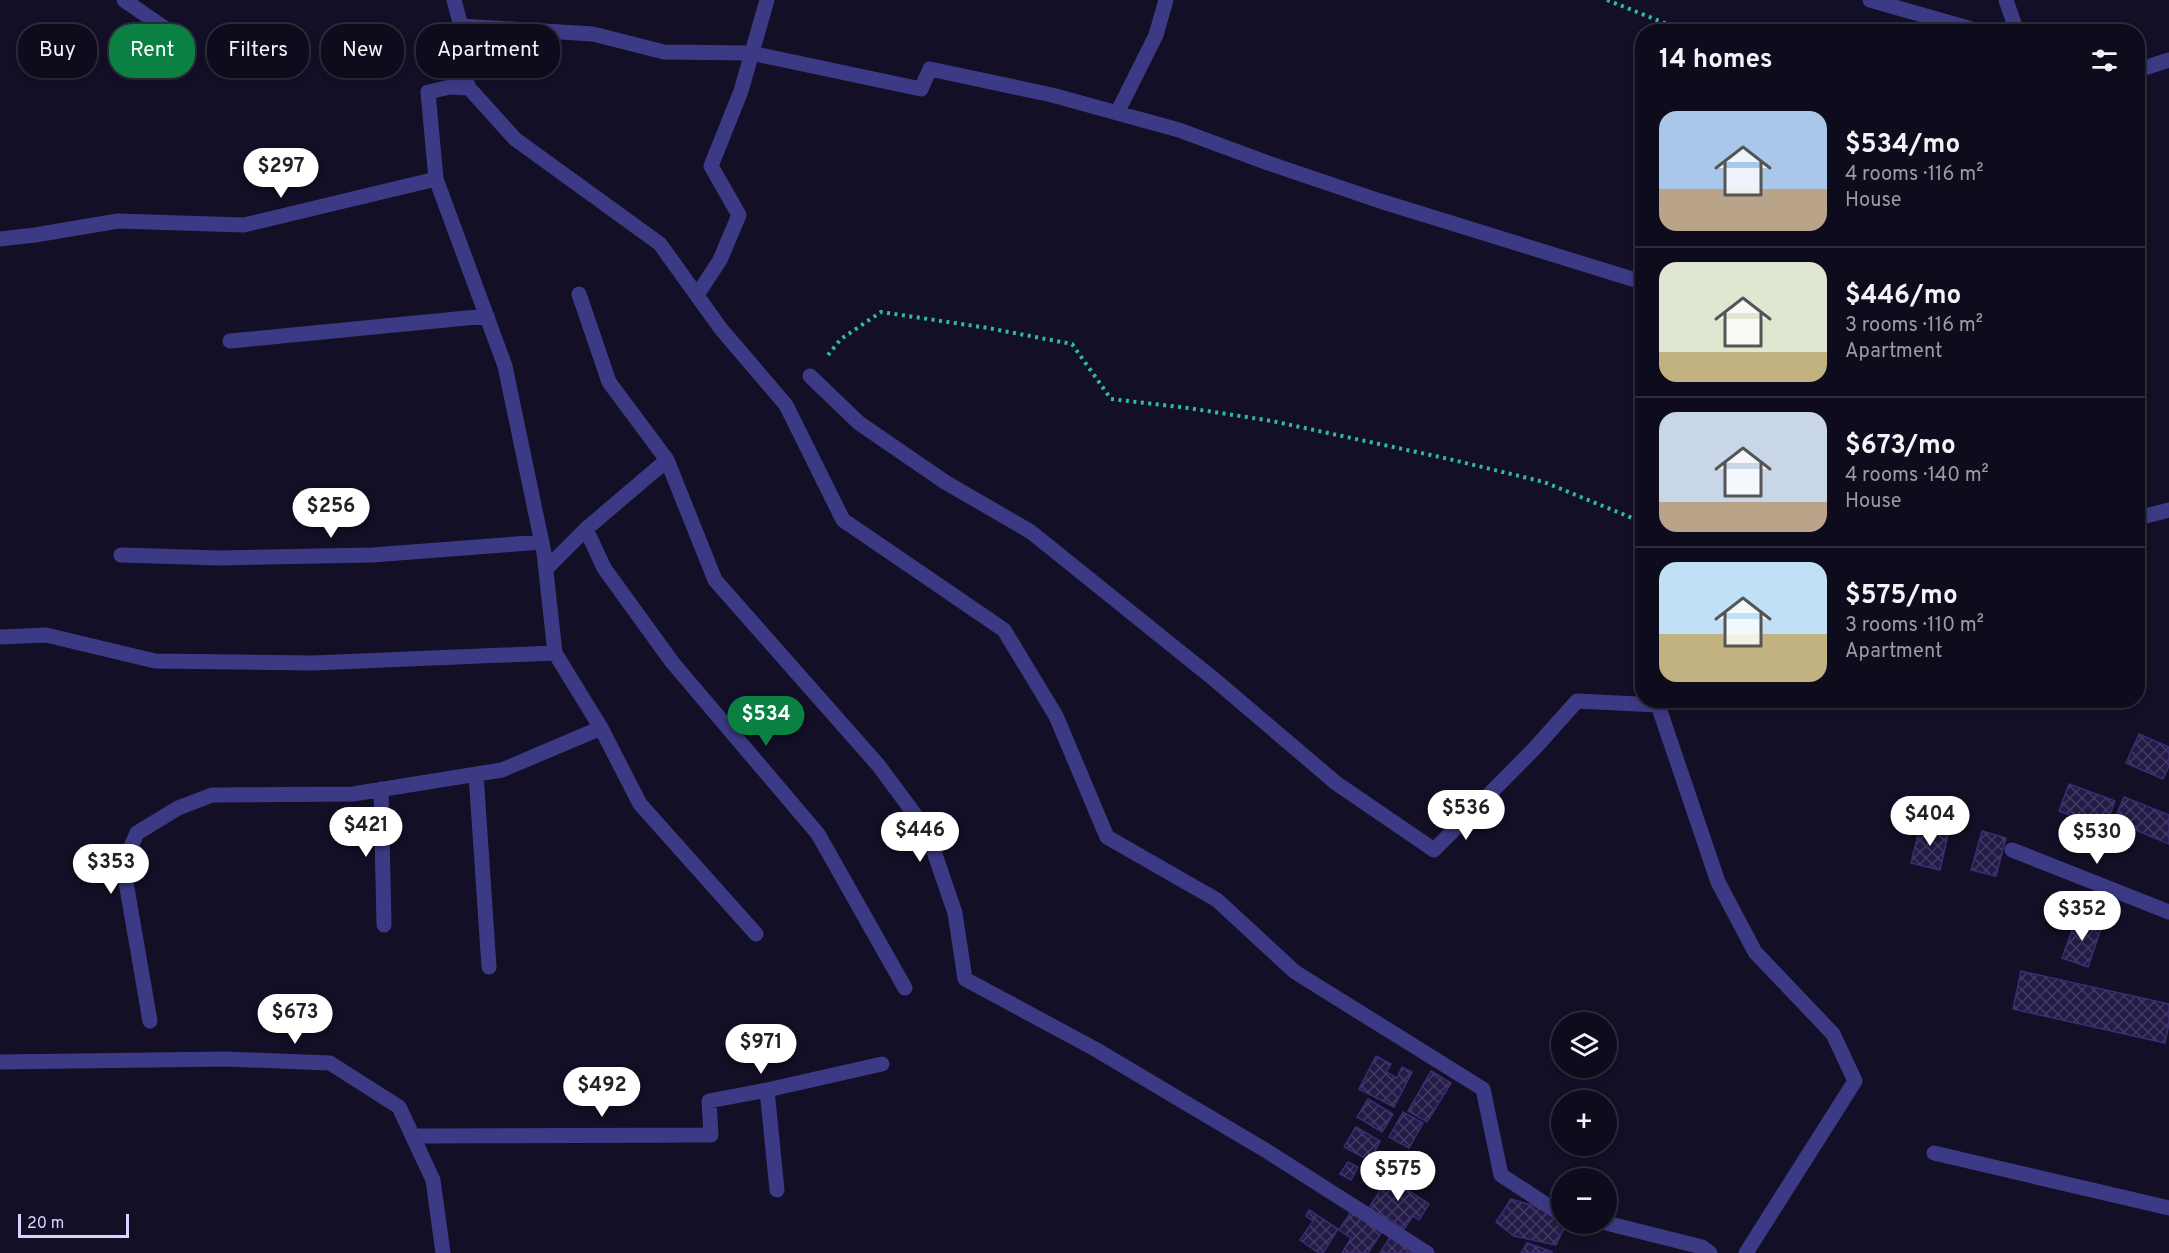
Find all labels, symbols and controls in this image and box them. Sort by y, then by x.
chip: Buy [18,24,97,78]
chip: Rent [109,24,195,78]
chip: Filters [207,24,309,78]
chip: New [321,24,404,78]
chip: Apartment [416,24,560,78]
text: 14 homes [1659,44,1773,77]
icon: filters [2088,44,2121,77]
text: $534/mo [1845,129,1960,162]
icon: home [1707,135,1779,207]
pin: $297 [245,148,317,199]
text: $297 [258,154,304,180]
text: 4 rooms · 116 m² [1845,162,1983,188]
text: House [1845,188,1901,214]
text: $446/mo [1845,280,1961,313]
icon: home [1707,286,1779,358]
text: 3 rooms · 116 m² [1845,313,1983,339]
text: Apartment [1845,339,1943,365]
text: $673/mo [1845,430,1956,463]
icon: home [1707,436,1779,508]
text: 4 rooms · 140 m² [1845,463,1989,489]
pin: $256 [295,488,367,539]
text: House [1845,489,1901,515]
text: $256 [307,494,355,520]
text: $575/mo [1845,580,1958,613]
icon: home [1707,586,1779,658]
text: 3 rooms · 110 m² [1845,613,1984,639]
text: Apartment [1845,639,1943,665]
pin: $534 [730,696,802,747]
text: $534 [741,702,791,728]
pin: $536 [1430,790,1502,841]
text: $536 [1442,796,1490,822]
pin: $404 [1894,796,1966,847]
text: $404 [1905,802,1955,828]
pin: $421 [330,807,402,858]
pin: $446 [884,812,956,863]
text: $421 [343,813,389,839]
pin: $530 [2061,814,2133,865]
text: $446 [895,818,945,844]
text: $530 [2072,820,2122,846]
pin: $353 [75,844,147,895]
text: $353 [87,850,135,876]
pin: $352 [2046,891,2118,942]
text: $352 [2058,897,2106,923]
pin: $673 [259,994,331,1045]
text: $673 [272,1000,318,1026]
map controls [1551,1012,1617,1234]
button: layers [1551,1012,1617,1078]
pin: $971 [725,1024,797,1075]
text: $971 [739,1030,783,1056]
pin: $492 [566,1067,638,1118]
text: $492 [577,1073,627,1099]
button: + [1551,1090,1617,1156]
pin: $575 [1362,1151,1434,1202]
text: $575 [1374,1157,1422,1183]
button: − [1551,1168,1617,1234]
scale bar [18,1211,129,1238]
text: 20 m [27,1214,64,1234]

